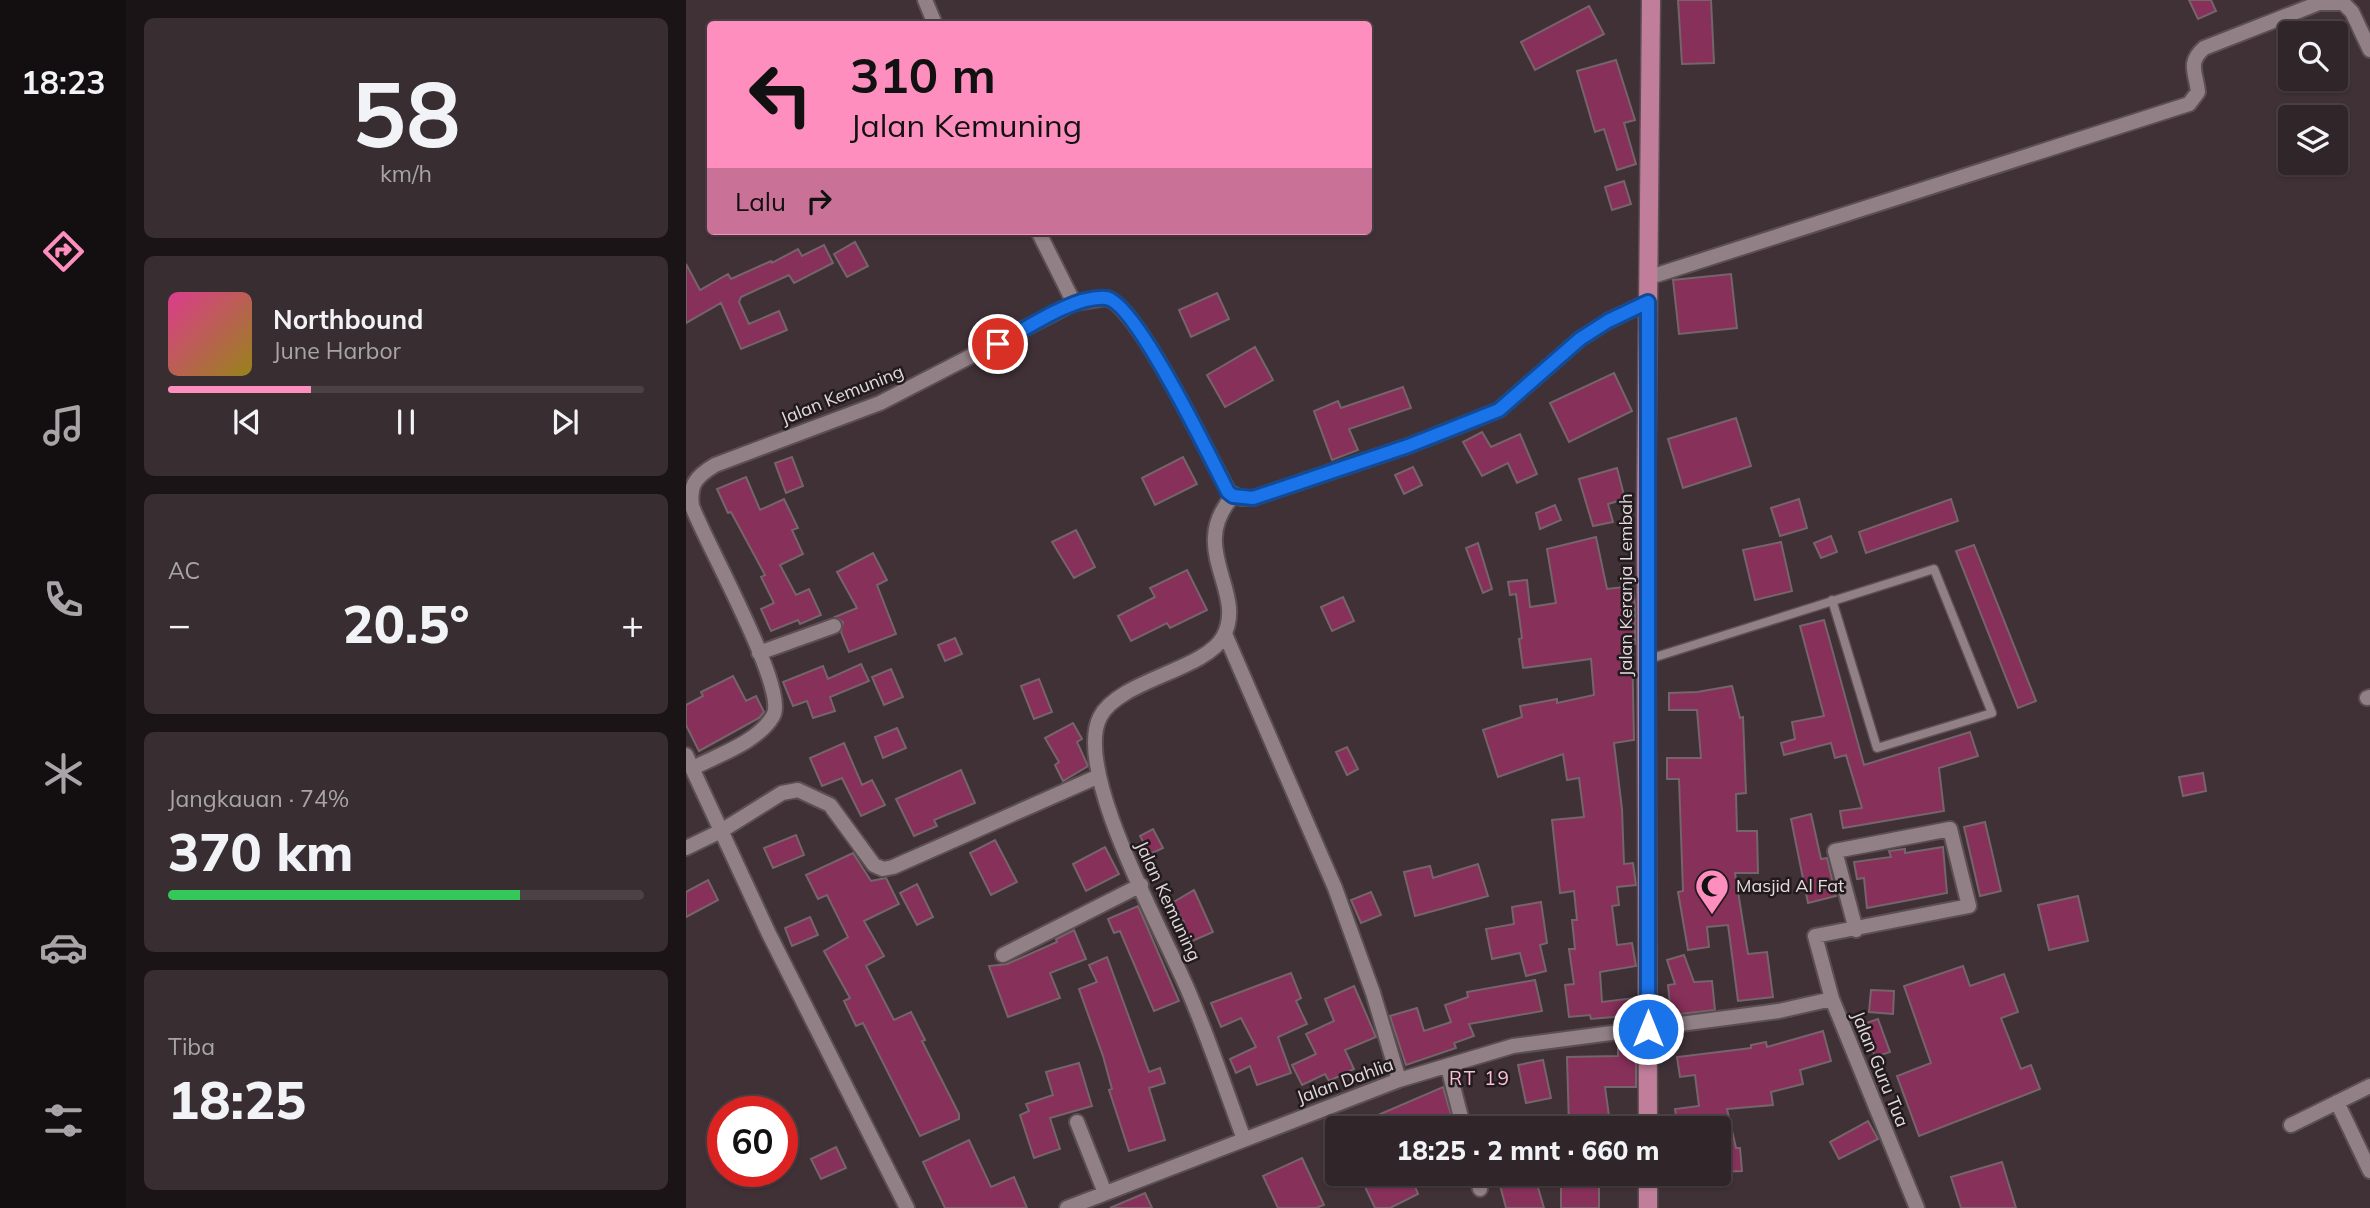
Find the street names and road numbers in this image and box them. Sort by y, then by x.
street label: Jalan Kemuning [777,359,907,430]
street label: Jalan Keranja Lembah [1614,493,1637,677]
street label: Jalan Kemuning [1130,837,1206,965]
street label: Jalan Guru Tua [1847,1007,1914,1130]
street label: Jalan Dahlia [1293,1052,1396,1109]

